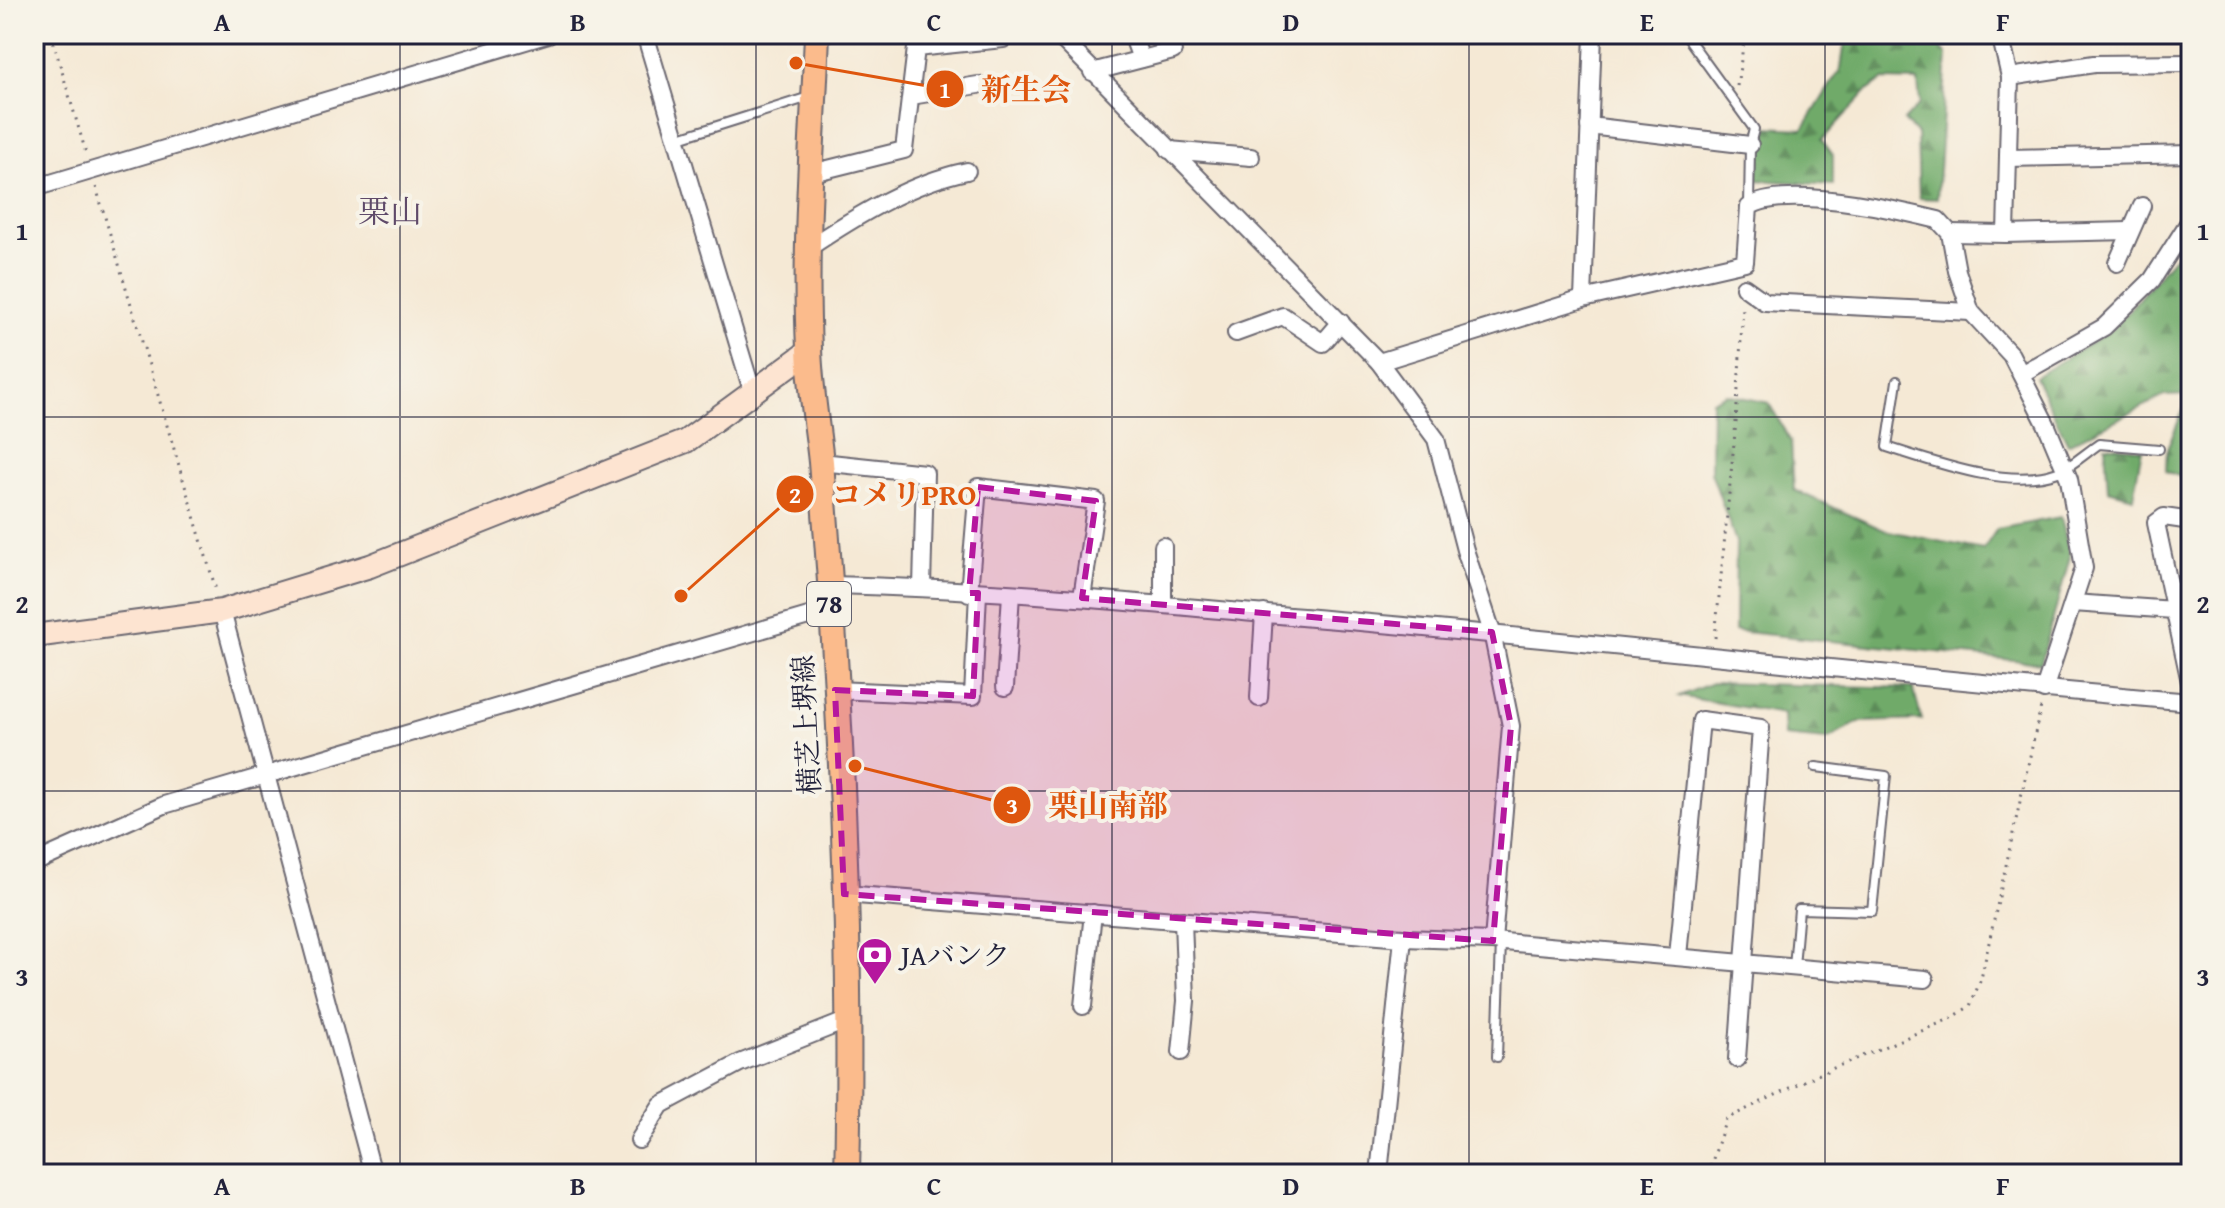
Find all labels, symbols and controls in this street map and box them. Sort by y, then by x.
text: A [214,2,231,41]
text: B [570,2,586,41]
text: C [927,2,941,41]
text: D [1283,2,1299,41]
text: E [1640,2,1654,41]
text: F [1996,2,2010,41]
callout: 新生会 [925,62,1087,116]
text: 新生会 [981,67,1071,111]
text: 1 [939,72,951,107]
district label: 栗山 [358,188,422,235]
text: 1 [15,211,29,250]
text: 1 [2196,211,2210,250]
callout: コメリPRO [775,467,992,521]
text: コメリPRO [832,472,976,516]
text: 2 [789,477,801,512]
road number: 78 [807,582,851,626]
text: 2 [15,584,29,623]
text: 2 [2196,584,2210,623]
street label: 横芝上堺線 [781,654,830,796]
callout: 栗山南部 [992,778,1184,832]
text: 栗山南部 [1048,783,1168,827]
text: 3 [1006,788,1018,823]
place label: JAバンク [898,934,1010,975]
bank icon: JAバンク [856,936,894,986]
text: 3 [15,957,29,996]
text: 3 [2196,957,2210,996]
text: A [214,1166,231,1205]
text: B [570,1166,586,1205]
text: C [927,1166,941,1205]
text: D [1283,1166,1299,1205]
text: E [1640,1166,1654,1205]
text: F [1996,1166,2010,1205]

